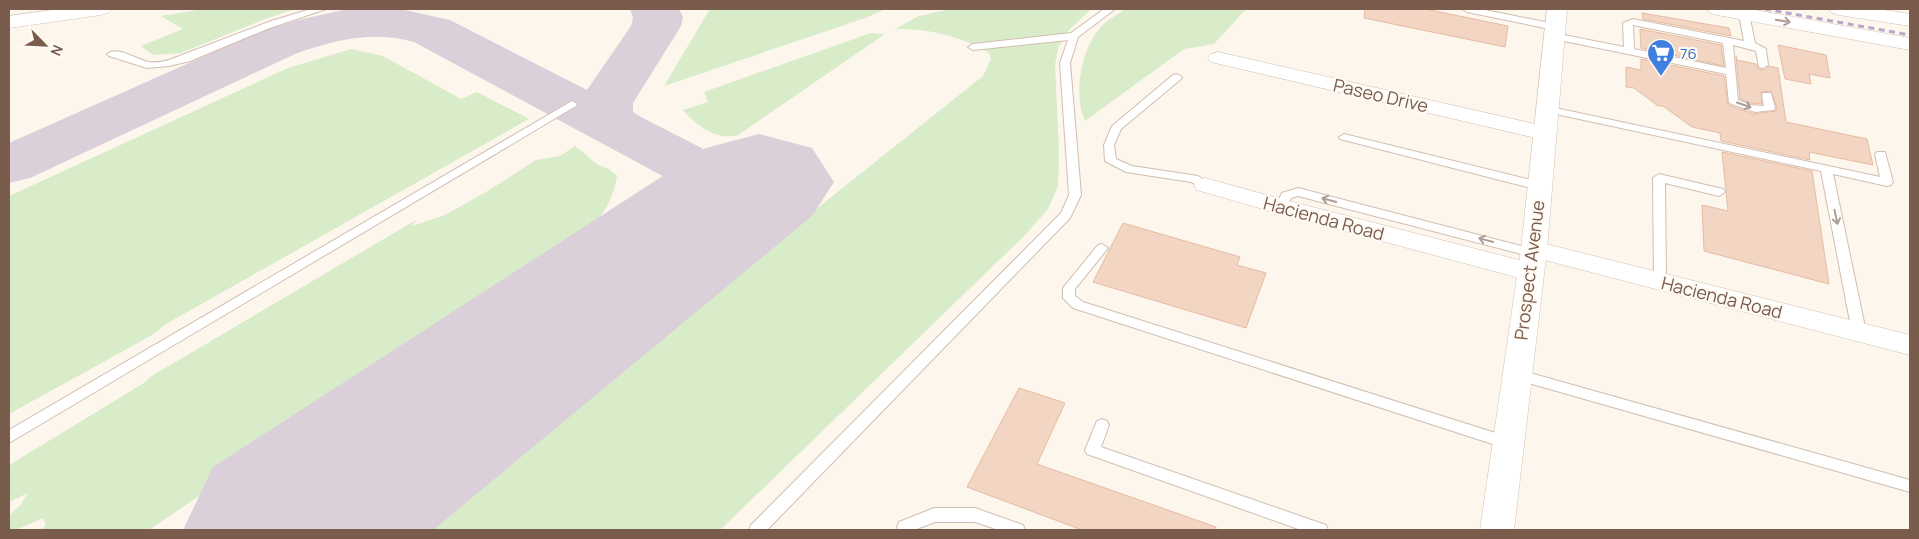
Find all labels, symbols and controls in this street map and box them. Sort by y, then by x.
one-way arrow [1774,16,1790,26]
north arrow [20,20,70,70]
supermarket icon: 76 [1646,38,1676,77]
text: N [47,42,68,59]
place label: 76 [1680,43,1697,64]
street label: Paseo Drive [1331,72,1431,118]
one-way arrow [1735,101,1751,110]
street label: Hacienda Road [1261,190,1387,246]
one-way arrow [1321,194,1337,204]
street label: Prospect Avenue [1509,199,1549,341]
one-way arrow [1832,208,1841,224]
one-way arrow [1478,235,1494,245]
street label: Hacienda Road [1659,270,1785,324]

